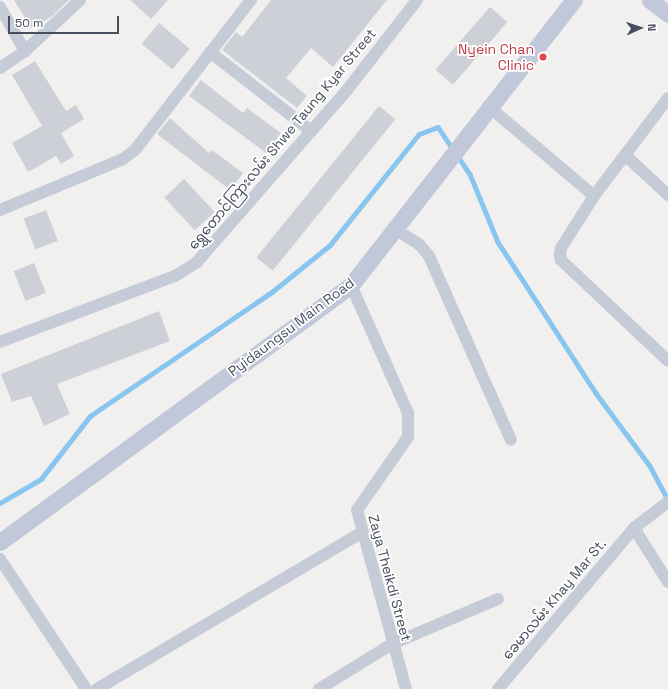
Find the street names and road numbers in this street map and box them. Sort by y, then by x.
street label: ရွှေတောင်ကြားလမ်း Shwe Taung Kyar Street [185,25,379,253]
street label: Pyidaungsu Main Road [225,274,357,380]
street label: Zaya Theikdi Street [365,513,415,643]
street label: ခေမာလမ်း Khay Mar St. [499,535,609,663]

